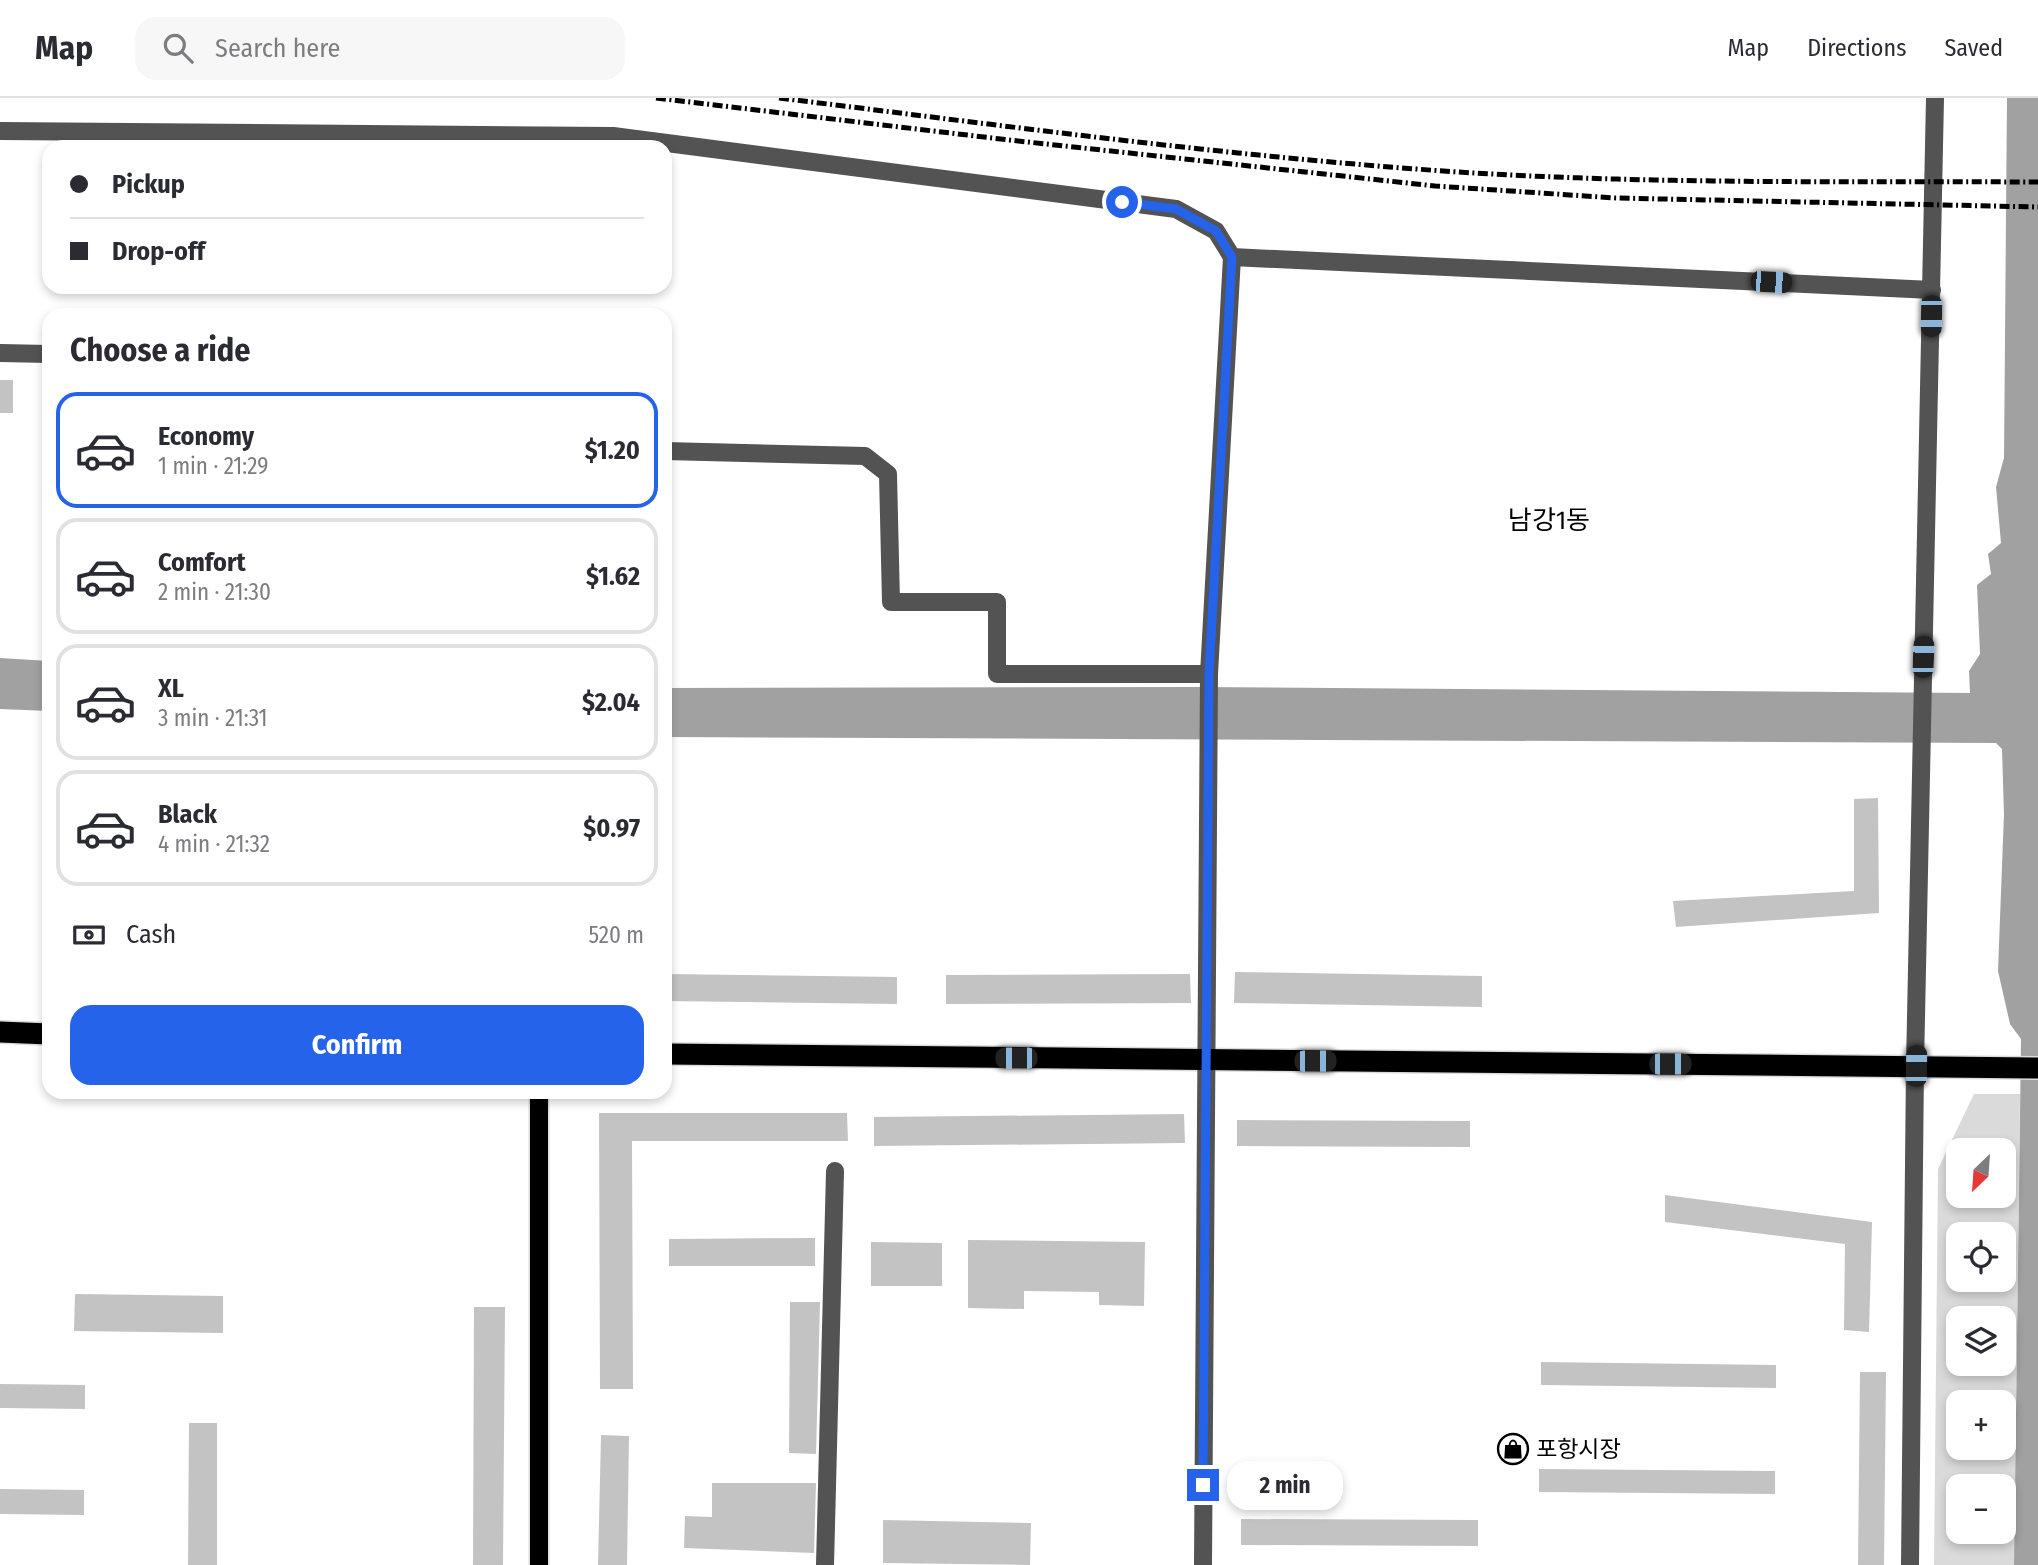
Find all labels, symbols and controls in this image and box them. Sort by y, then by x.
search box [135,17,625,80]
text: Map [35,28,93,68]
icon: search [159,29,197,67]
text: Search here [215,33,340,64]
text: Map [1728,34,1769,62]
text: Directions [1807,34,1906,62]
text: Saved [1944,34,2003,62]
text: Pickup [112,169,185,200]
route start [1106,186,1138,218]
text: Drop-off [112,236,205,267]
car [1750,270,1793,294]
car [1921,295,1942,337]
text: Choose a ride [70,331,251,369]
icon: car [74,419,137,482]
text: Economy [158,421,254,452]
text: $1.20 [585,435,640,466]
text: 1 min · 21:29 [158,452,268,480]
district label: 남강1동 [1508,505,1590,536]
icon: car [74,545,137,608]
text: Comfort [158,547,246,578]
text: $1.62 [586,561,640,592]
text: 2 min · 21:30 [158,578,271,606]
car [1912,636,1935,678]
icon: car [74,671,137,734]
text: XL [158,673,184,704]
text: $2.04 [582,687,640,718]
text: 3 min · 21:31 [158,704,268,732]
icon: car [74,797,137,860]
text: Black [158,799,217,830]
text: $0.97 [583,813,640,844]
text: 4 min · 21:32 [158,830,270,858]
icon: cash [70,916,108,954]
text: Cash [126,919,176,950]
text: 520 m [588,921,644,949]
button: Confirm [70,1005,644,1085]
car [1906,1045,1927,1087]
car [996,1048,1038,1069]
car [1295,1051,1337,1072]
car [1650,1054,1692,1075]
north arrow [1946,1138,2016,1208]
map controls [1946,1138,2016,1544]
button: locate [1946,1222,2016,1292]
button: layers [1946,1306,2016,1376]
button: + [1946,1390,2016,1460]
shop icon: 포항시장 [1496,1432,1530,1466]
place label: 포항시장 [1536,1435,1621,1463]
callout: 2 min [1228,1460,1343,1510]
route end [1187,1469,1219,1501]
text: 2 min [1260,1471,1311,1499]
button: − [1946,1474,2016,1544]

